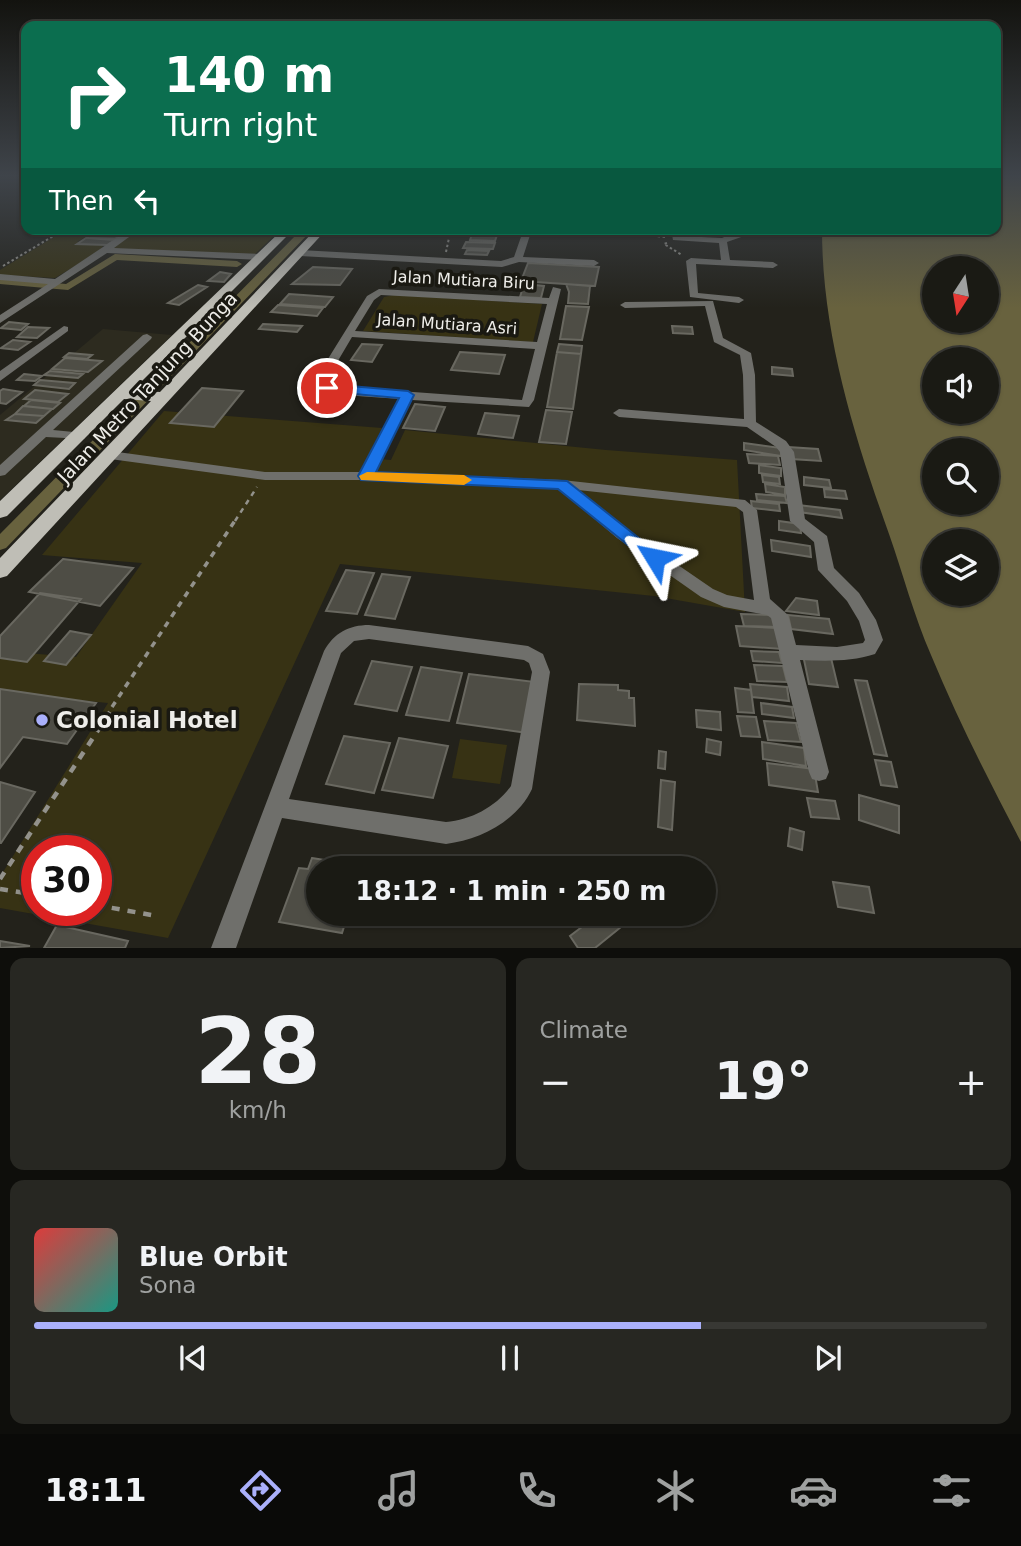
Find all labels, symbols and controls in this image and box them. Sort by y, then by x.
text: 140 m [164,47,334,104]
icon: right [49,49,140,140]
text: Turn right [164,106,317,144]
icon: left [128,182,166,220]
text: Then [49,186,114,216]
north arrow [922,256,999,332]
map controls [922,256,999,606]
street label: Jalan Mutiara Biru [392,267,535,293]
street label: Jalan Metro Tanjung Bunga [52,287,241,488]
street label: Jalan Mutiara Asri [375,310,518,338]
button: sound [922,347,999,424]
pin [297,358,357,418]
icon: arrive [308,369,346,407]
button: search [922,438,999,515]
position arrow [618,521,692,595]
button: layers [922,529,999,606]
place label: Colonial Hotel [56,707,238,733]
marker: Colonial Hotel [34,712,50,728]
speed limit sign: 30 [21,835,112,926]
text: 18:12 · 1 min · 250 m [356,876,666,906]
text: 28 [194,999,321,1104]
text: Climate [540,1017,628,1043]
text: 19° [714,1051,812,1111]
text: − [540,1060,571,1104]
text: + [955,1060,987,1104]
text: km/h [229,1097,287,1123]
text: Blue Orbit [139,1242,288,1272]
text: Sona [139,1272,196,1298]
icon: previous [174,1339,212,1377]
icon: pause [491,1339,529,1377]
icon: next [809,1339,847,1377]
icon: directions [236,1466,285,1515]
icon: music [374,1466,423,1515]
icon: phone [512,1466,561,1515]
icon: climate [651,1466,700,1515]
icon: car [789,1466,838,1515]
icon: filters [927,1466,976,1515]
text: 18:11 [45,1471,147,1509]

